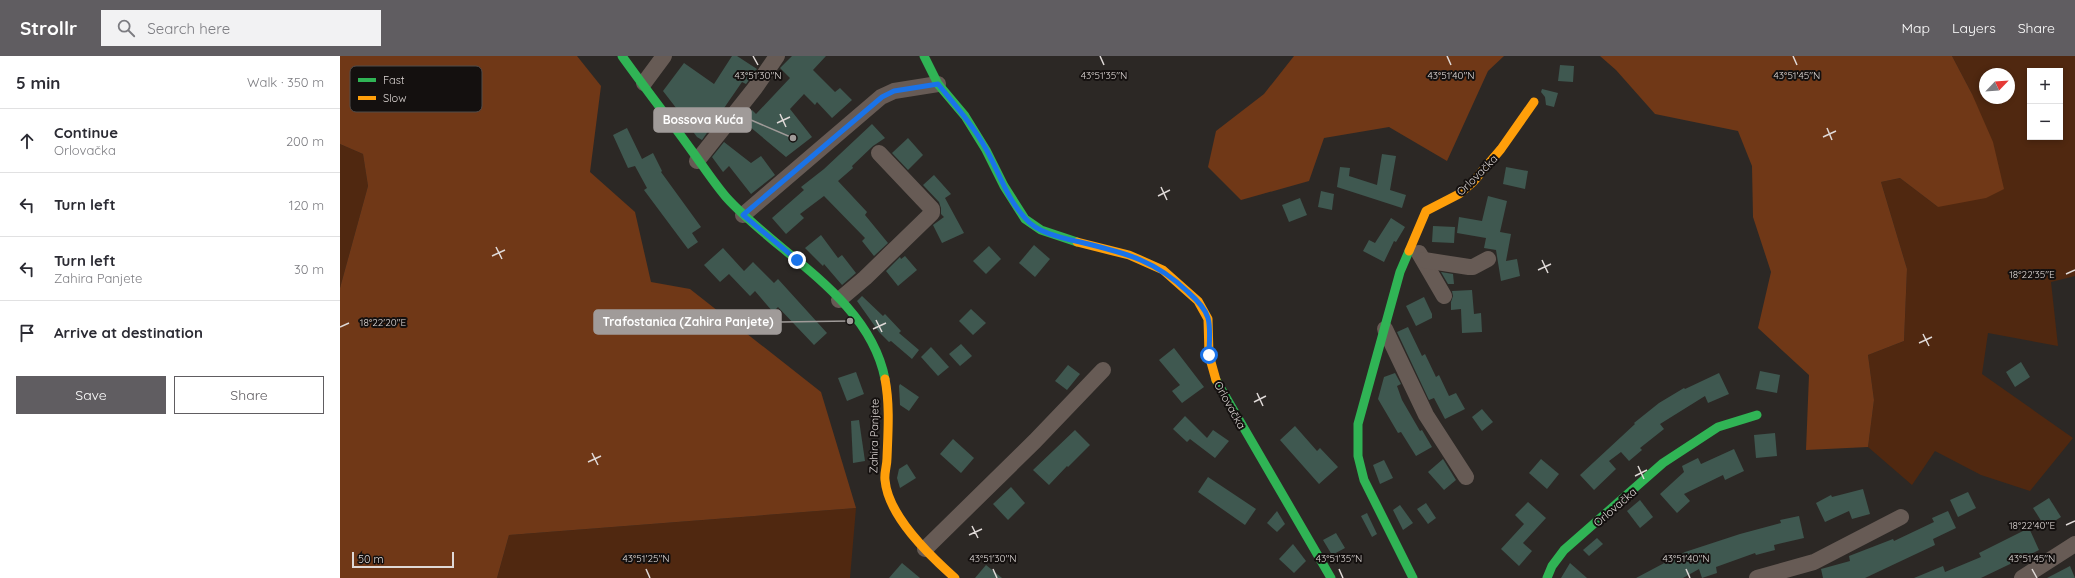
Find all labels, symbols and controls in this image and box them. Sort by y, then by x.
search box [101,10,381,46]
text: Strollr [20,16,77,40]
icon: search [115,17,137,39]
text: Search here [147,19,230,38]
text: Map [1901,19,1930,37]
text: Layers [1952,19,1996,37]
text: Share [2018,19,2055,37]
legend [350,66,482,112]
north arrow [1979,68,2015,104]
map controls [2027,68,2063,140]
button: + [2027,68,2063,104]
text: 43°51'30"N [734,69,782,82]
text: 43°51'35"N [1081,69,1127,82]
text: 43°51'40"N [1427,69,1475,82]
text: 43°51'45"N [1774,69,1820,82]
text: 5 min [16,72,60,93]
text: Fast [383,73,405,87]
text: Walk · 350 m [247,74,324,90]
text: Slow [383,91,407,105]
button: − [2027,104,2063,140]
callout: Bossova Kuća [654,108,751,132]
text: Bossova Kuća [663,112,743,127]
text: Continue [54,123,118,142]
icon: ahead [16,130,38,152]
text: 200 m [286,133,324,149]
text: Orlovačka [54,142,116,158]
street label: Orlovačka [1454,152,1500,198]
icon: left [16,194,38,216]
text: Turn left [54,195,116,214]
text: 120 m [289,197,324,213]
text: Turn left [54,251,116,270]
route end [788,251,806,269]
icon: left [16,258,38,280]
text: 30 m [294,261,324,277]
text: 18°22'35"E [2009,268,2055,281]
text: Zahira Panjete [54,270,142,286]
callout: Trafostanica (Zahira Panjete) [594,310,781,334]
text: Trafostanica (Zahira Panjete) [603,314,774,329]
text: 18°22'20"E [360,316,407,329]
icon: arrive [16,322,38,344]
text: Arrive at destination [54,323,203,342]
route start [1200,346,1218,364]
button: Save [16,376,166,414]
button: Share [174,376,324,414]
street label: Orlovačka [1211,379,1249,431]
street label: Zahira Panjete [866,399,882,473]
street label: Orlovačka [1591,485,1639,529]
text: 18°22'40"E [2009,519,2055,532]
scale bar [352,550,454,569]
text: 50 m [358,552,384,566]
text: 43°51'25"N [622,552,670,565]
text: 43°51'30"N [969,552,1017,565]
text: 43°51'35"N [1316,552,1362,565]
text: 43°51'40"N [1662,552,1710,565]
text: 43°51'45"N [2009,552,2055,565]

